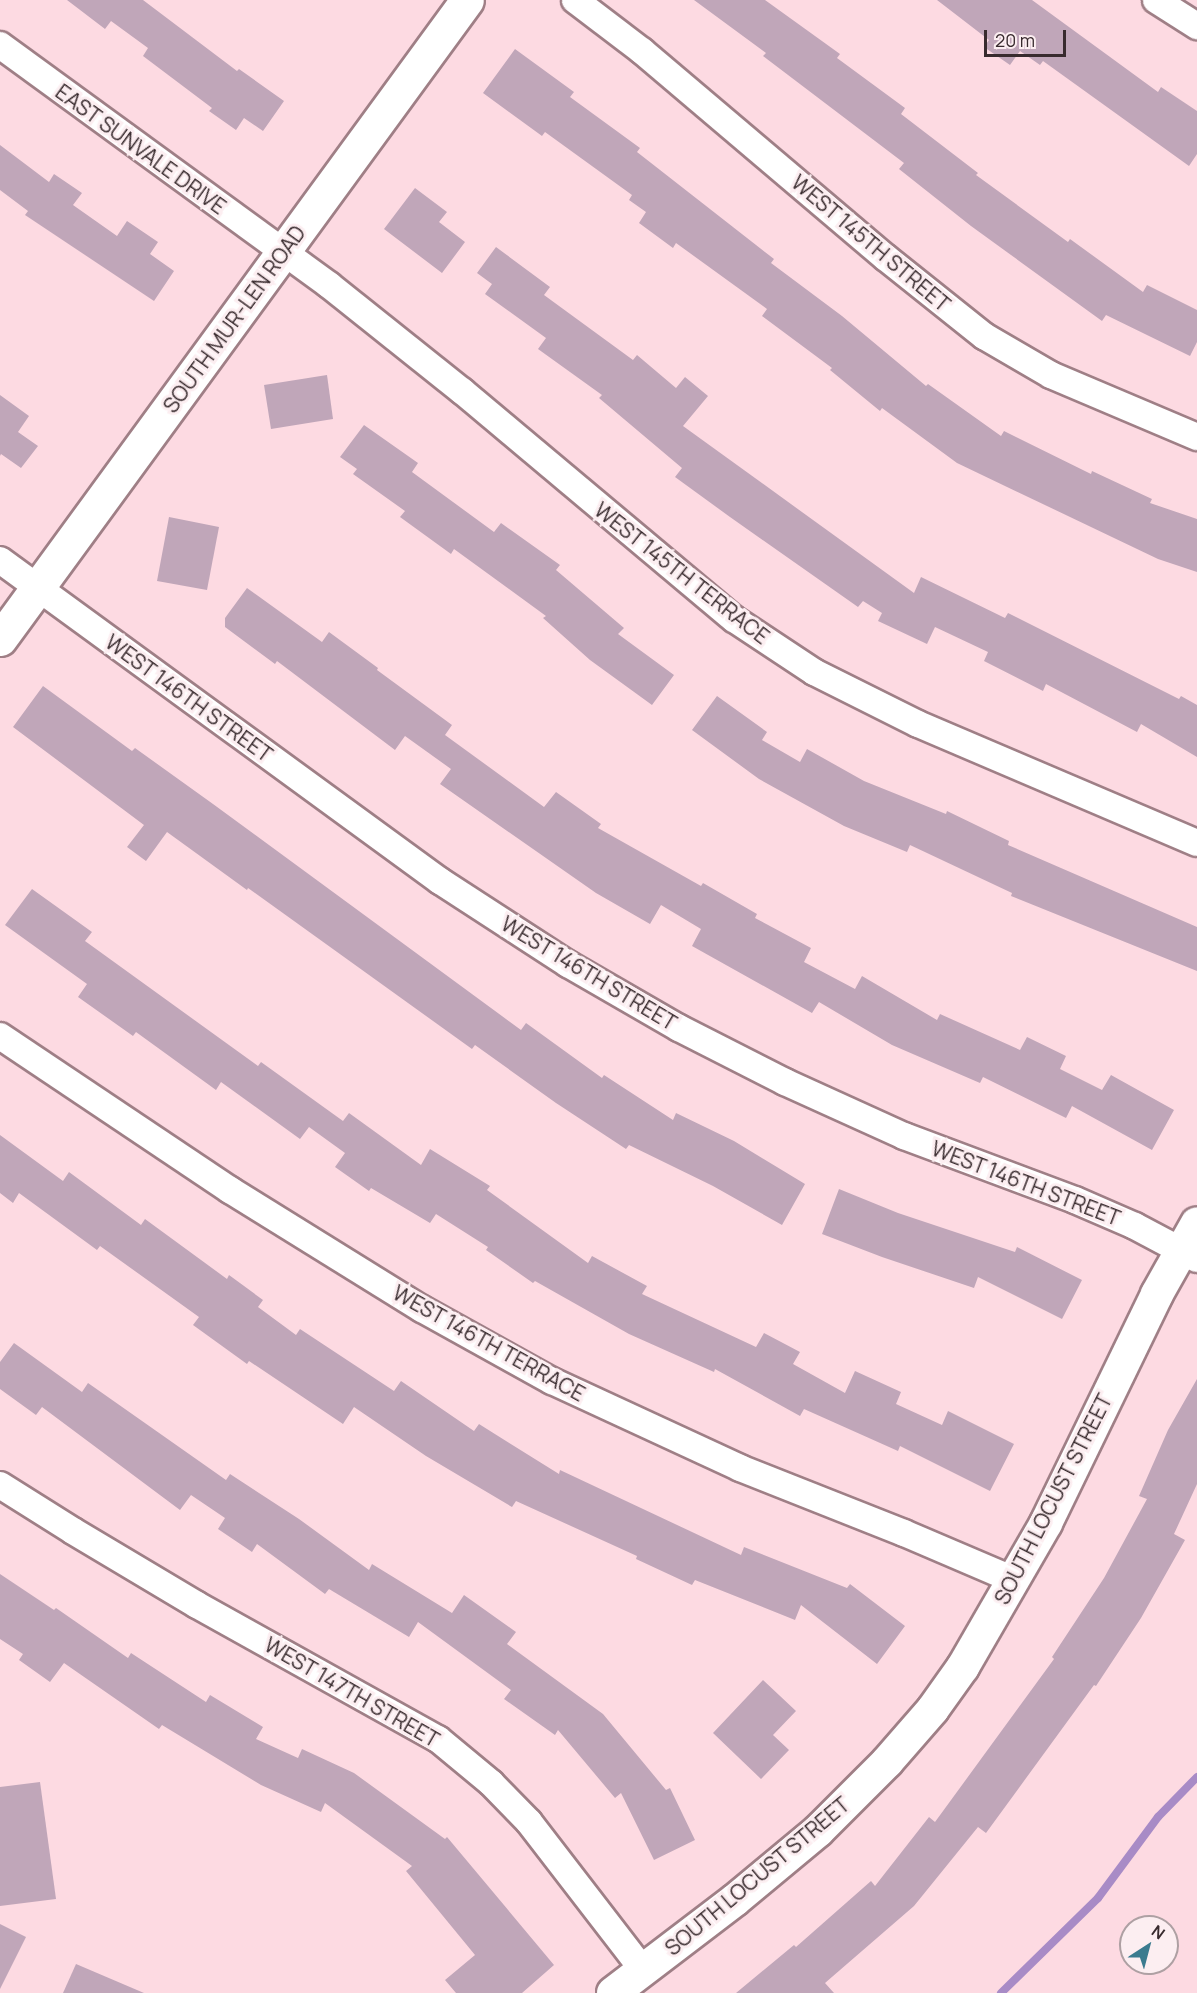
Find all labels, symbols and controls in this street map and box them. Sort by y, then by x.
scale bar [987,18,1070,56]
text: 20 m [995,28,1035,52]
street label: EAST SUNVALE DRIVE [51,79,231,219]
street label: WEST 145TH STREET [786,169,956,317]
street label: SOUTH MUR-LEN ROAD [158,221,310,417]
street label: WEST 145TH TERRACE [589,497,775,649]
street label: WEST 146TH STREET [100,629,278,767]
street label: WEST 146TH STREET [497,911,681,1035]
street label: WEST 146TH STREET [928,1135,1124,1231]
street label: WEST 146TH TERRACE [388,1280,590,1406]
street label: SOUTH LOCUST STREET [989,1389,1117,1609]
street label: WEST 147TH STREET [260,1632,444,1752]
street label: SOUTH LOCUST STREET [659,1791,855,1961]
north arrow [1119,1915,1179,1975]
text: N [1147,1920,1170,1944]

